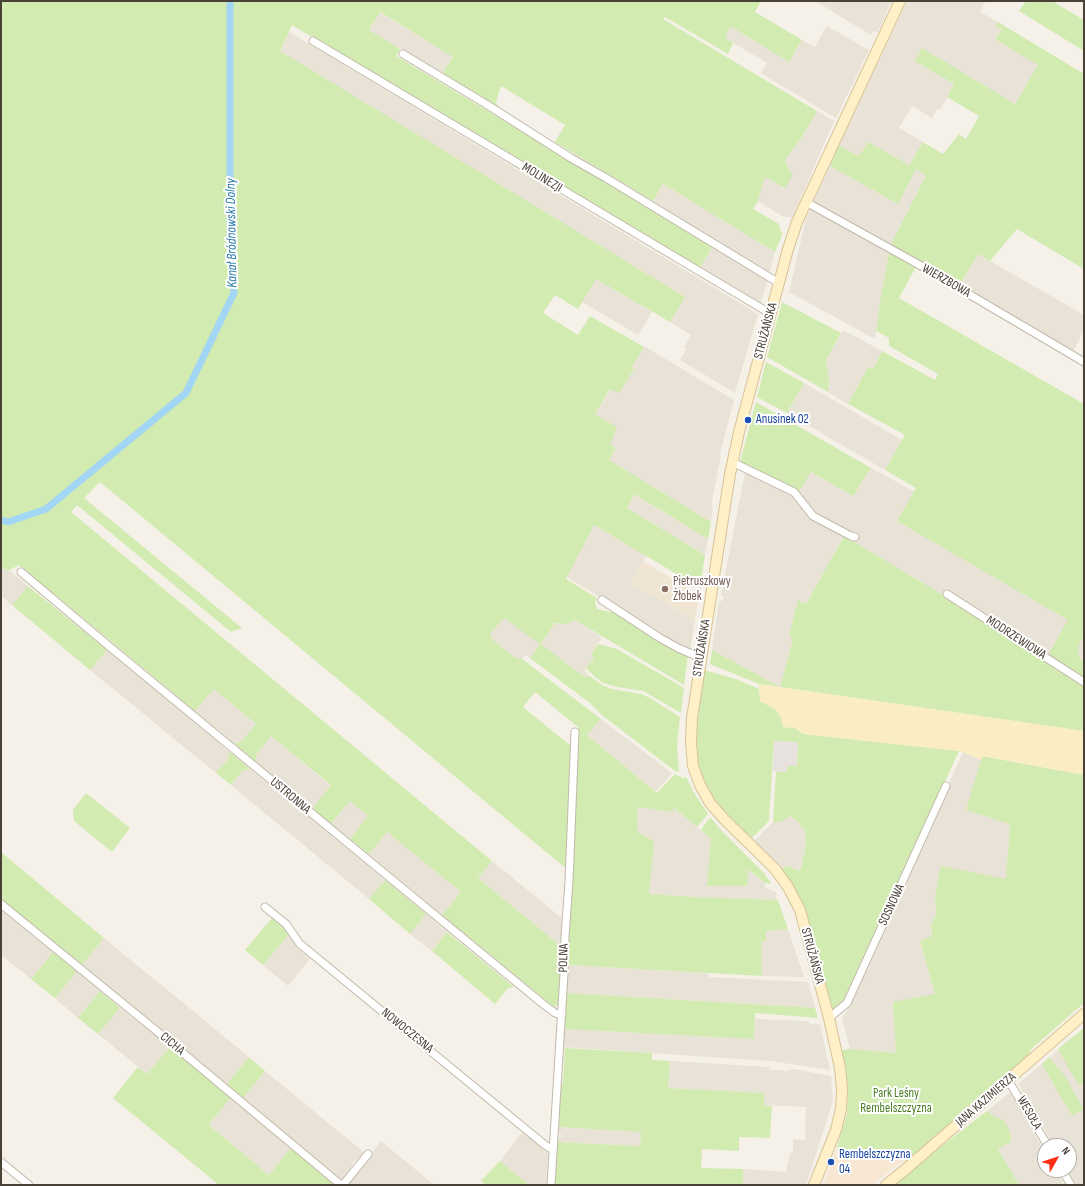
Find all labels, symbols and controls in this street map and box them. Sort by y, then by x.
street label: MOLINEZJI [519,160,565,196]
water label: Kanał Bródnowski Dolny [223,178,241,288]
street label: WIERZBOWA [919,261,973,301]
street label: STRUŻAŃSKA [751,301,781,361]
place label: Anusinek 02 [756,412,809,428]
marker: Anusinek 02 [743,415,753,425]
place label: Pietruszkowy Żłobek [673,574,731,605]
marker: Pietruszkowy Żłobek [660,584,670,594]
street label: MODRZEWIOWA [983,613,1049,663]
street label: STRUŻAŃSKA [690,618,714,678]
street label: USTRONNA [266,774,314,818]
street label: SOSNOWA [876,882,908,928]
street label: STRUŻAŃSKA [797,926,827,986]
street label: POLNA [556,943,572,973]
street label: NOWOCZESNA [378,1005,436,1057]
street label: CICHA [156,1029,188,1059]
street label: JANA KAZIMIERZA [953,1070,1019,1130]
park label: Park Leśny Rembelszczyzna [860,1086,932,1117]
street label: WESOŁA [1013,1093,1045,1133]
north arrow [1037,1138,1077,1178]
text: N [1059,1144,1073,1157]
place label: Rembelszczyzna 04 [839,1147,911,1178]
marker: Rembelszczyzna 04 [826,1157,836,1167]

